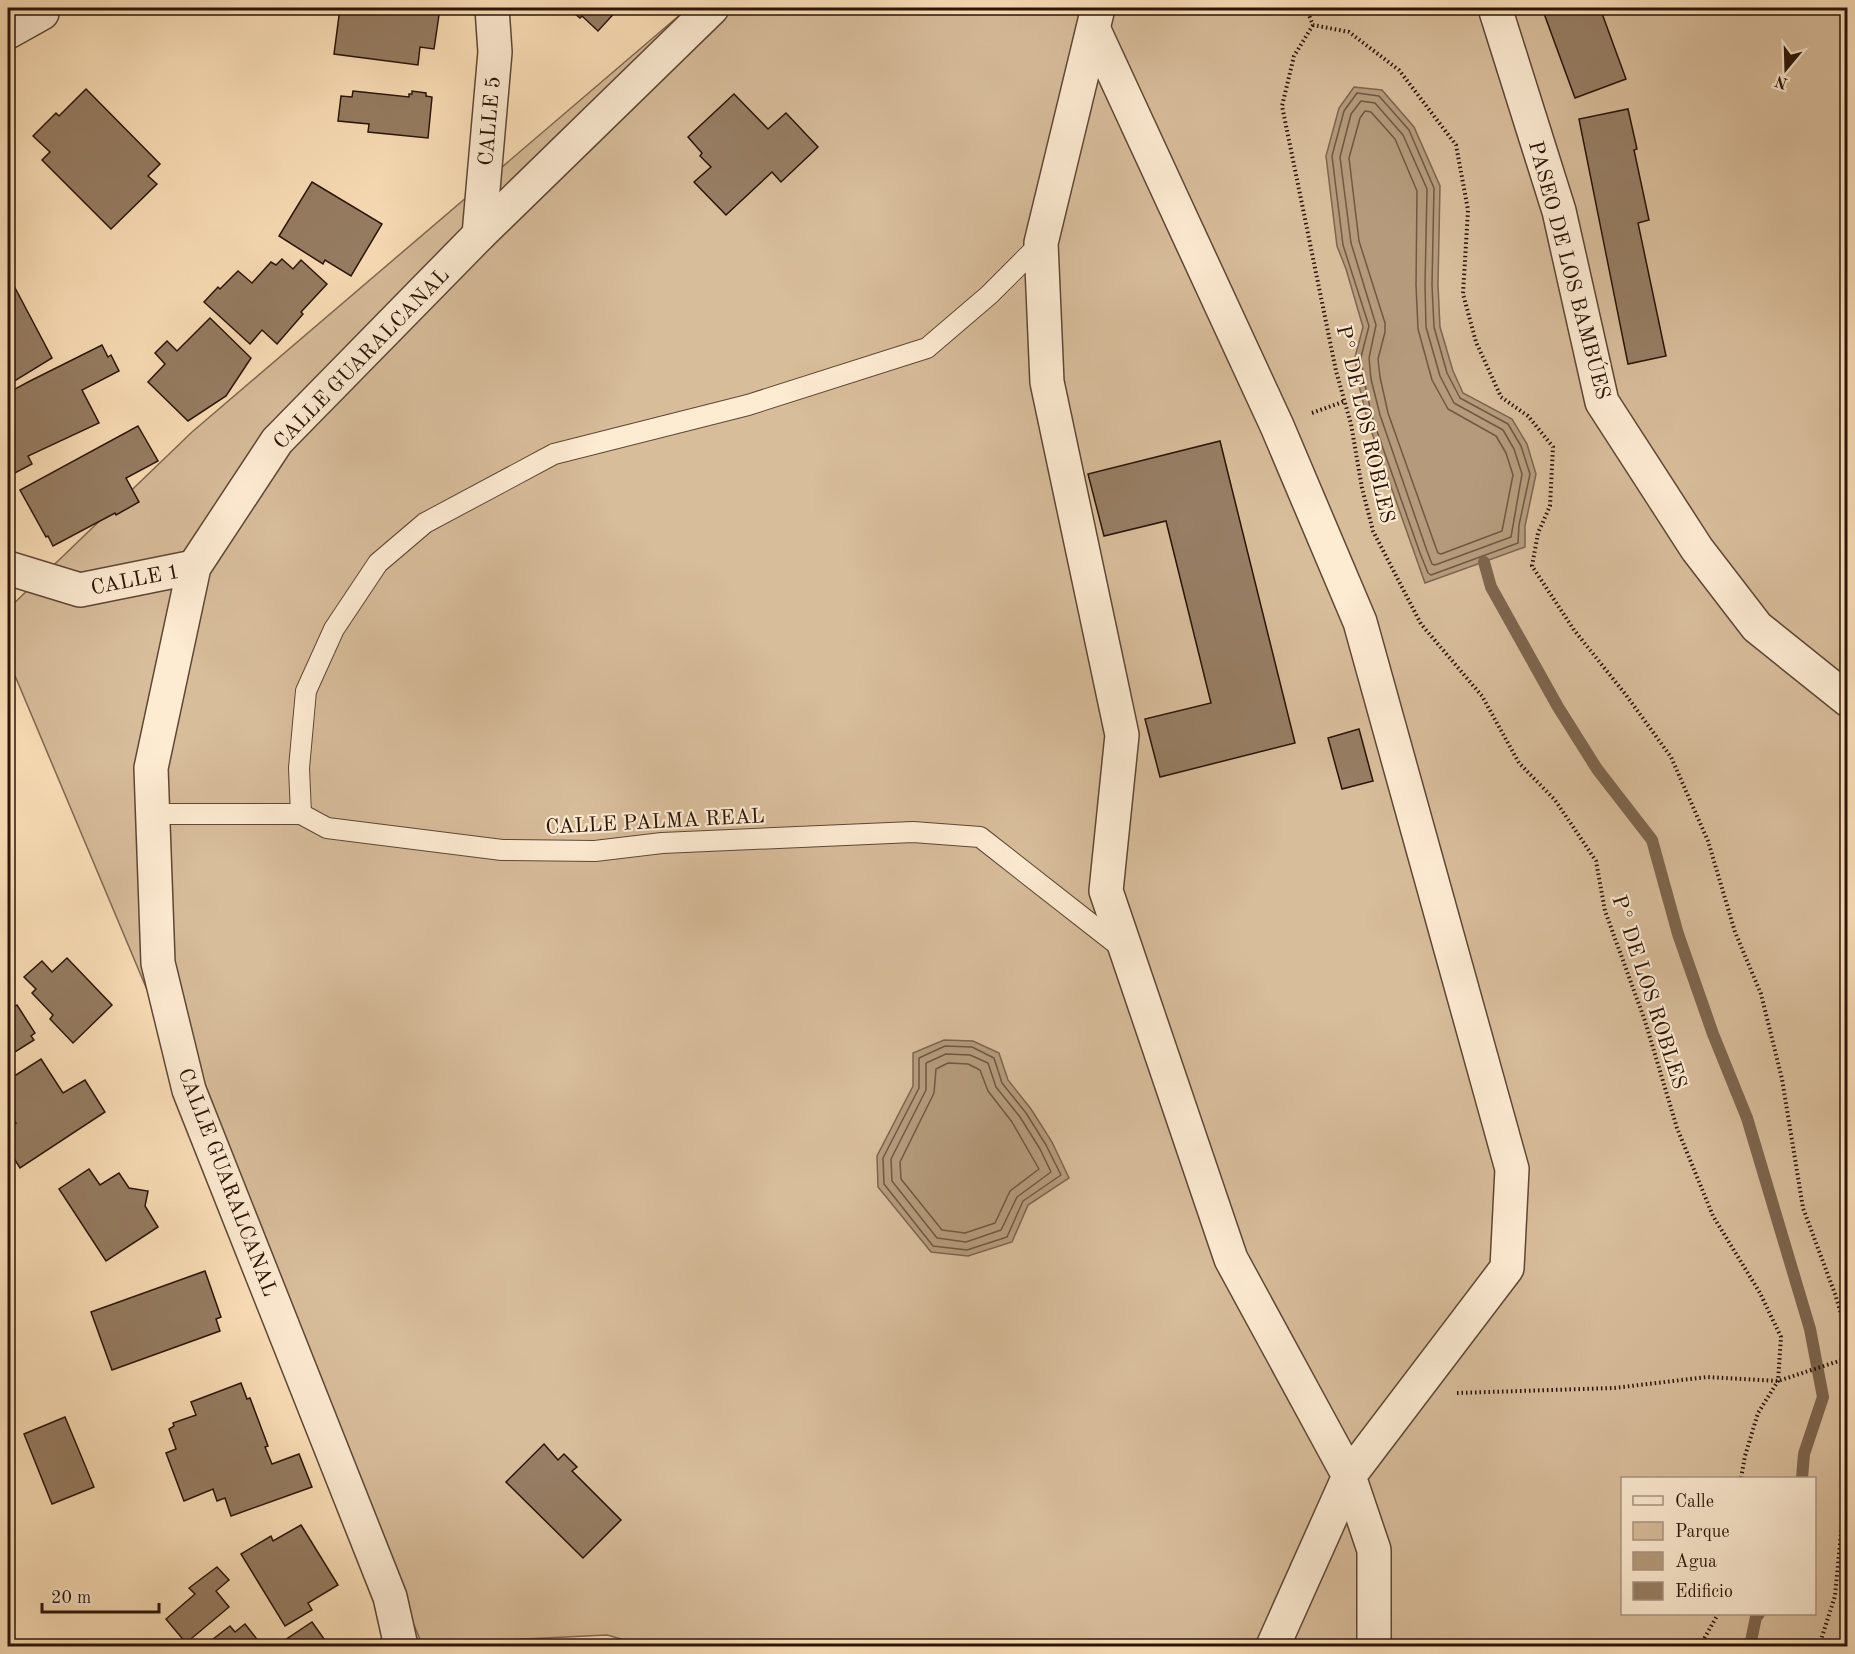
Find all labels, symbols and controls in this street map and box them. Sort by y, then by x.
north arrow [1756,39,1816,99]
text: N [1773,71,1790,91]
street label: CALLE 5 [476,76,505,167]
street label: PASEO DE LOS BAMBÚES [1524,138,1618,402]
street label: CALLE GUARALCANAL [270,264,454,454]
street label: P° DE LOS ROBLES [1332,323,1398,525]
street label: CALLE 1 [89,562,181,599]
street label: CALLE PALMA REAL [545,806,765,839]
street label: P° DE LOS ROBLES [1607,893,1690,1092]
street label: CALLE GUARALCANAL [173,1065,280,1300]
legend [1621,1477,1816,1615]
text: Calle [1675,1493,1714,1511]
text: Parque [1675,1523,1730,1541]
text: Agua [1675,1553,1717,1571]
scale bar [42,1576,159,1614]
text: Edificio [1675,1583,1733,1601]
text: 20 m [51,1589,91,1607]

